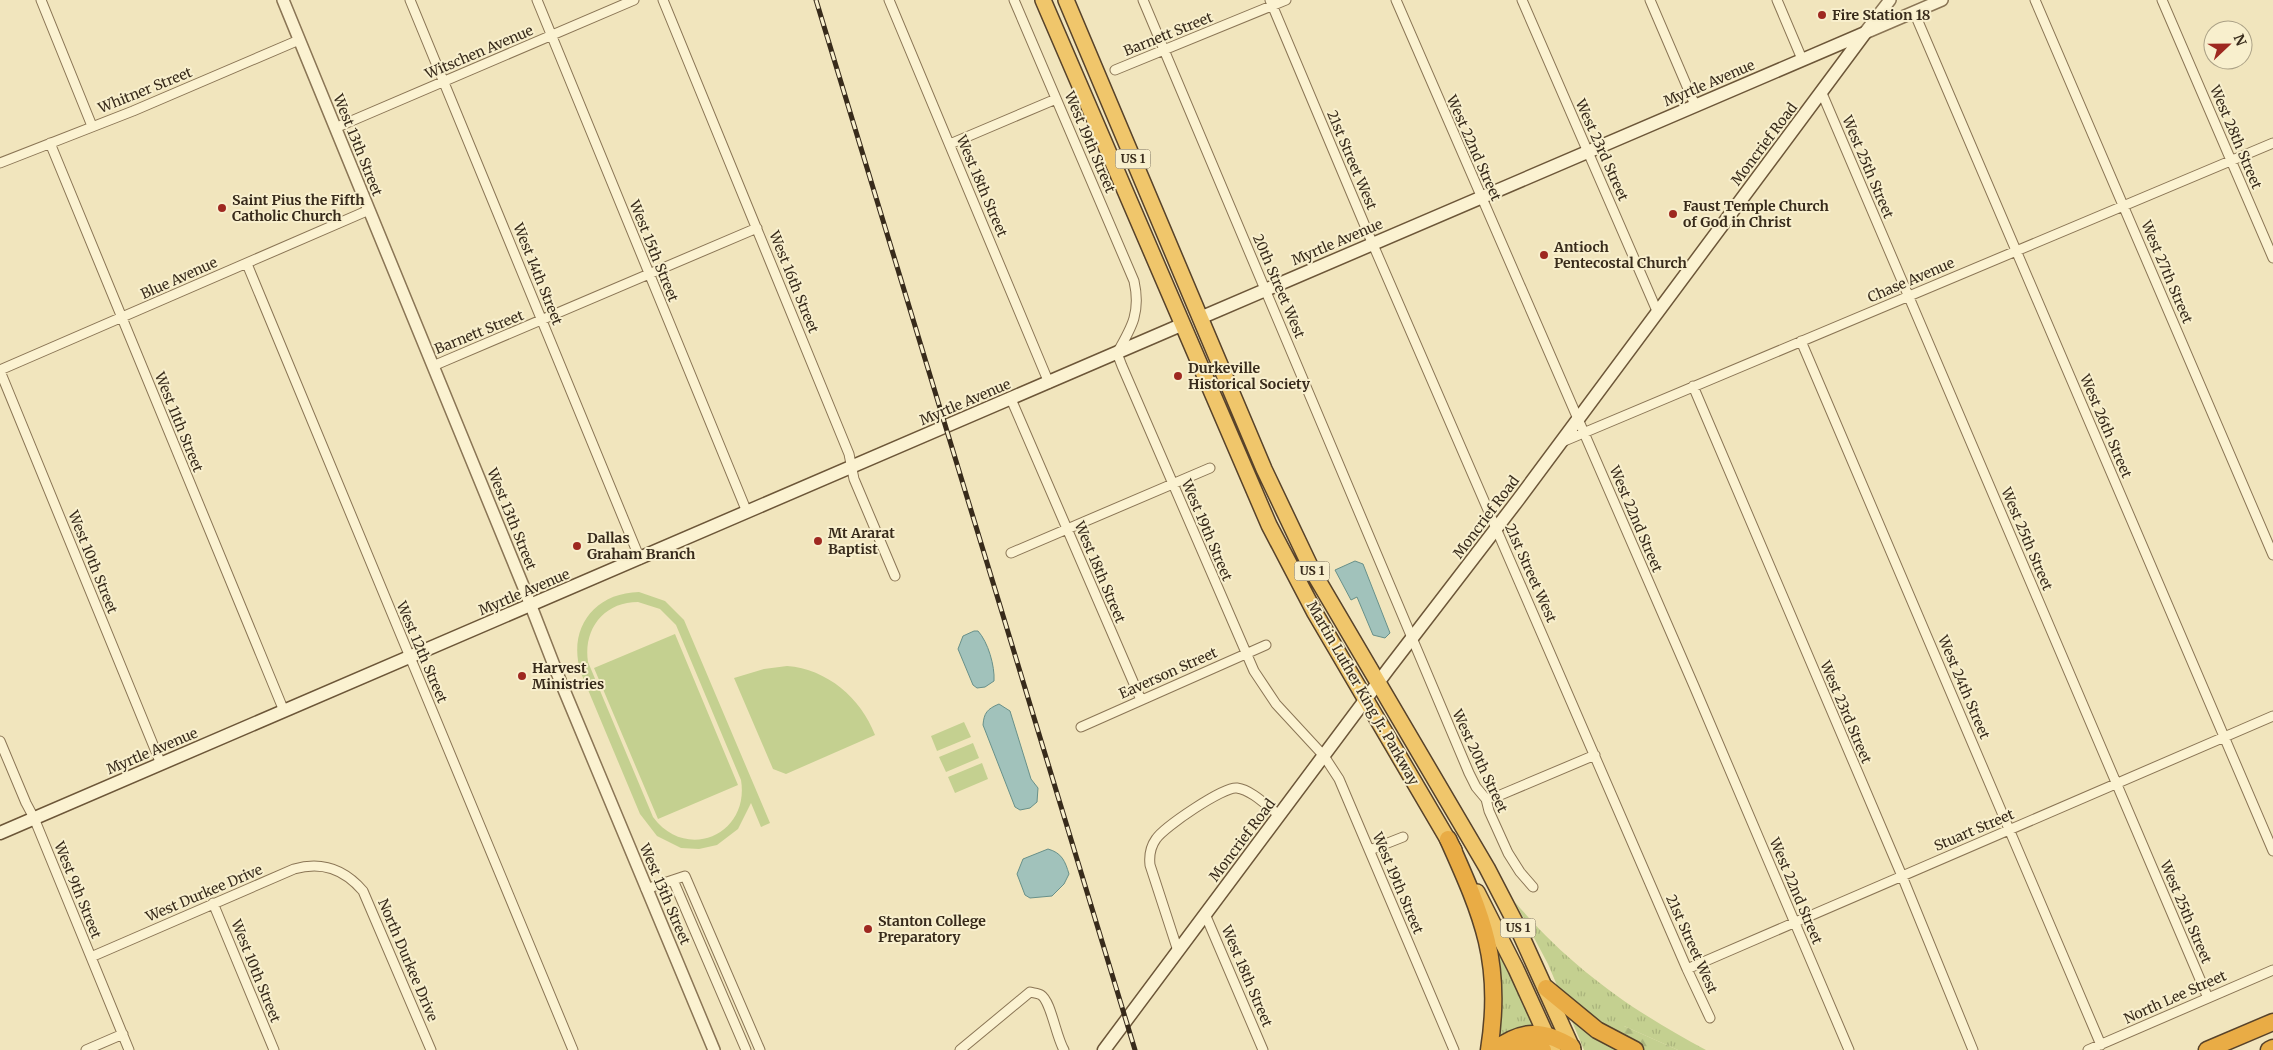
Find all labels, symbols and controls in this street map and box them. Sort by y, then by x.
place label: Fire Station 18 [1832,6,1931,24]
street label: Barnett Street [1121,8,1216,60]
marker: Fire Station 18 [1816,9,1828,21]
north arrow [2203,20,2253,70]
street label: Witschen Avenue [421,21,536,83]
text: N [2230,32,2250,49]
street label: Myrtle Avenue [1661,56,1757,110]
street label: Whitner Street [95,63,195,117]
street label: West 28th Street [2206,82,2266,192]
street label: West 19th Street [1060,88,1120,196]
street label: West 13th Street [329,91,387,199]
street label: West 22nd Street [1442,91,1506,204]
street label: West 23rd Street [1571,95,1633,204]
street label: Moncrief Road [1727,99,1801,189]
street label: 21st Street West [1323,108,1381,213]
street label: West 25th Street [1838,112,1898,222]
street label: West 18th Street [952,132,1012,240]
road number: US 1 [1116,150,1150,168]
place label: Saint Pius the Fifth Catholic Church [232,191,365,225]
street label: West 15th Street [625,197,683,305]
place label: Faust Temple Church of God in Christ [1683,197,1829,231]
marker: Saint Pius the Fifth Catholic Church [216,202,228,214]
marker: Faust Temple Church of God in Christ [1667,208,1679,220]
street label: Myrtle Avenue [1289,215,1385,269]
street label: West 27th Street [2137,217,2197,327]
street label: West 14th Street [509,219,567,328]
street label: West 16th Street [765,227,823,336]
street label: 20th Street West [1249,231,1309,341]
place label: Antioch Pentecostal Church [1553,238,1688,272]
marker: Antioch Pentecostal Church [1538,249,1550,261]
street label: Blue Avenue [138,253,220,303]
street label: Chase Avenue [1865,254,1957,306]
street label: Barnett Street [432,306,527,358]
place label: Durkeville Historical Society [1188,359,1311,393]
street label: West 11th Street [150,368,207,475]
marker: Durkeville Historical Society [1172,370,1184,382]
street label: West 26th Street [2076,371,2136,481]
street label: Myrtle Avenue [917,375,1013,429]
street label: West 22nd Street [1605,462,1667,575]
street label: West 13th Street [483,465,541,573]
street label: Moncrief Road [1449,472,1523,562]
street label: West 19th Street [1177,476,1237,584]
street label: West 25th Street [1997,484,2057,594]
street label: West 10th Street [64,507,122,616]
street label: West 18th Street [1070,518,1130,626]
street label: 21st Street West [1501,521,1561,626]
place label: Mt Ararat Baptist [828,524,895,558]
place label: Dallas Graham Branch [587,529,696,563]
marker: Mt Ararat Baptist [812,535,824,547]
marker: Dallas Graham Branch [571,540,583,552]
road number: US 1 [1294,562,1330,580]
street label: Myrtle Avenue [476,565,572,619]
street label: West 12th Street [392,598,452,706]
street label: Martin Luther King Jr. Parkway [1303,598,1424,789]
street label: West 24th Street [1934,632,1994,742]
street label: Eaverson Street [1116,643,1220,703]
street label: West 23rd Street [1816,657,1876,766]
place label: Harvest Ministries [532,659,604,693]
marker: Harvest Ministries [516,670,528,682]
street label: West 20th Street [1448,706,1512,816]
street label: Myrtle Avenue [104,724,200,778]
street label: Moncrief Road [1205,795,1279,885]
street label: Stuart Street [1931,805,2017,855]
street label: West 19th Street [1368,829,1428,937]
street label: West 22nd Street [1765,834,1827,947]
street label: West 9th Street [50,838,106,942]
street label: West 13th Street [635,840,695,948]
street label: West 25th Street [2156,857,2216,967]
street label: West Durkee Drive [142,860,265,926]
street label: 21st Street West [1662,892,1722,997]
street label: North Durkee Drive [374,896,442,1024]
place label: Stanton College Preparatory [878,912,986,946]
street label: West 10th Street [227,916,285,1025]
road number: US 1 [1500,918,1536,938]
street label: West 18th Street [1217,922,1277,1030]
marker: Stanton College Preparatory [862,923,874,935]
street label: North Lee Street [2121,966,2229,1028]

